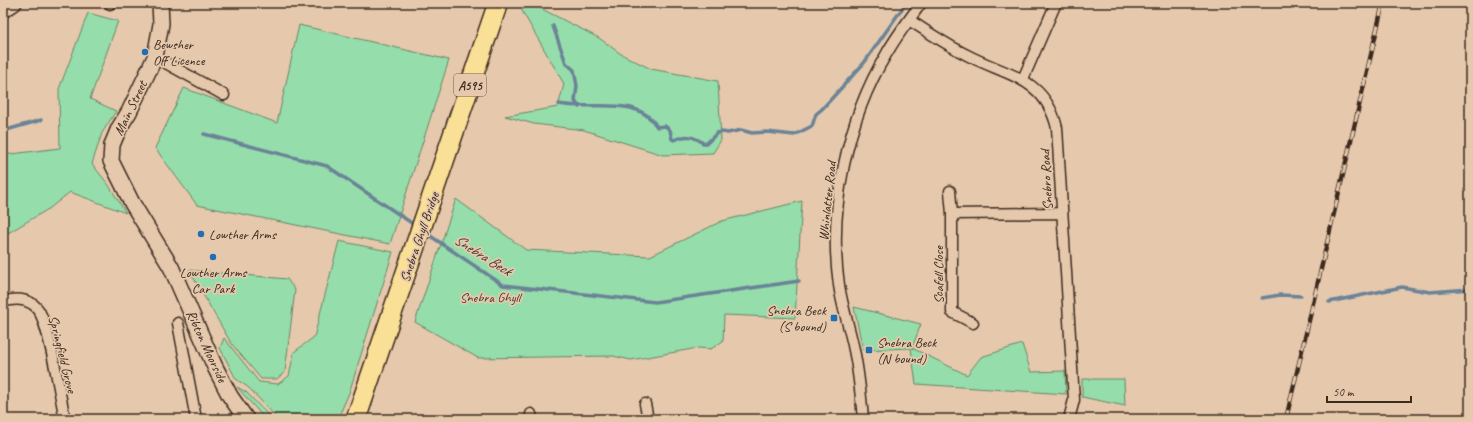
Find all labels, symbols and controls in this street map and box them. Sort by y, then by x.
place label: Bewsher Off Licence [153,36,206,69]
marker: Bewsher Off Licence [140,47,150,57]
road number: A595 [454,74,486,96]
street label: Main Street [110,77,152,138]
street label: Snebro Road [1036,147,1057,211]
street label: Whinlatter Road [815,158,840,242]
street label: Snebra Ghyll Bridge [396,189,443,284]
place label: Lowther Arms [209,226,277,243]
marker: Lowther Arms [196,229,206,239]
water label: Snebra Beck [451,230,517,282]
street label: Scafell Close [930,245,947,304]
marker: Lowther Arms Car Park [208,252,218,262]
place label: Lowther Arms Car Park [180,264,248,297]
park label: Snebra Ghyll [460,289,523,306]
place label: Snebra Beck (S bound) [767,302,827,335]
street label: Ribton Moorside [182,307,231,386]
marker: Snebra Beck (S bound) [829,313,839,323]
street label: Springfield Grove [45,314,81,396]
place label: Snebra Beck (N bound) [877,334,937,367]
marker: Snebra Beck (N bound) [864,345,874,355]
scale bar [1327,378,1411,404]
text: 50 m [1333,384,1355,400]

